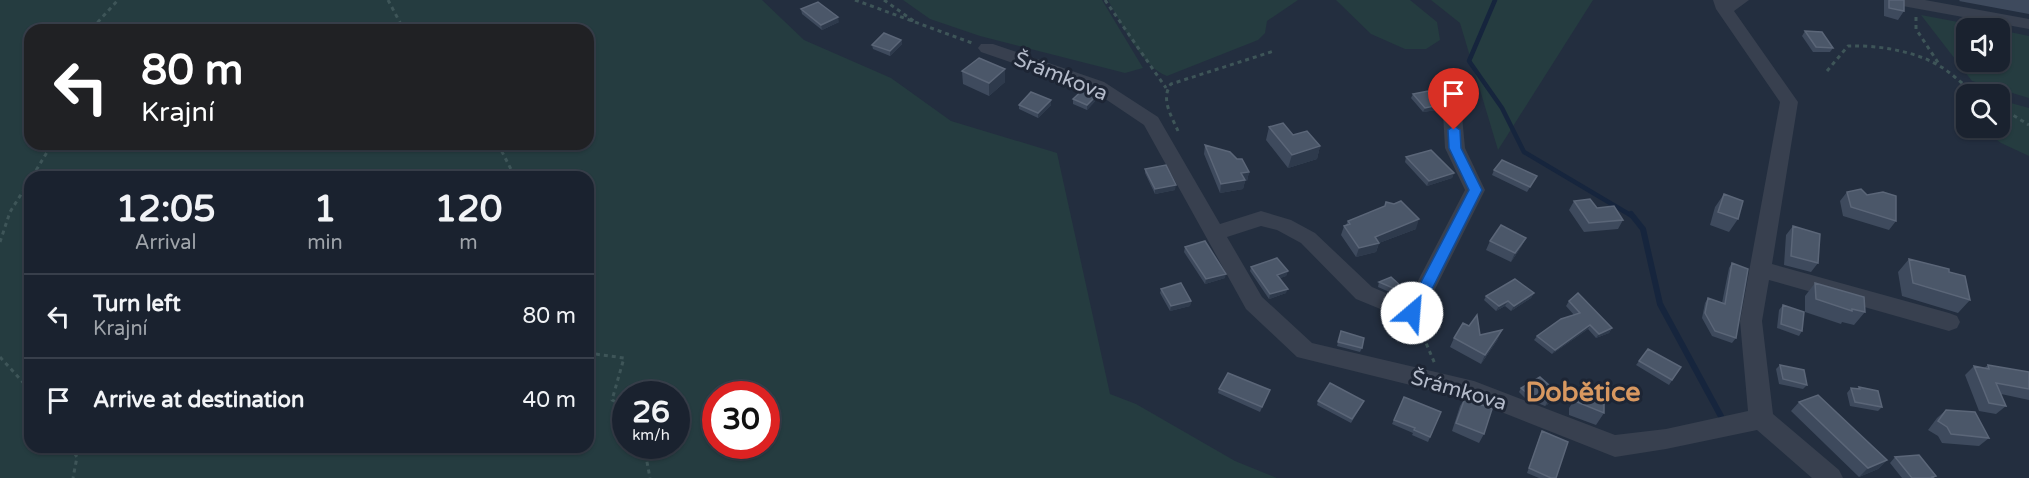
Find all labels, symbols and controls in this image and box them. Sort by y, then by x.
map controls [1956,18,2010,138]
button: sound [1956,18,2010,72]
text: 80 m [141,45,243,96]
street label: Šrámkova [1010,46,1111,107]
icon: left [42,48,120,126]
pin [1428,68,1479,130]
icon: arrive [1437,77,1470,110]
button: search [1956,84,2010,138]
text: Krajní [141,96,215,129]
text: 12:05 [116,188,216,231]
text: 1 [314,188,336,231]
text: 120 [434,188,502,231]
text: Arrival [135,231,197,255]
text: min [307,231,343,255]
text: m [459,231,478,255]
position arrow [1380,281,1444,345]
text: Turn left [93,291,181,317]
icon: left [42,300,75,333]
text: 80 m [522,303,576,329]
text: Krajní [93,317,148,341]
street label: Šrámkova [1408,365,1510,416]
district label: Dobětice [1525,376,1641,409]
speed limit sign: 30 [702,381,780,459]
icon: arrive [42,384,75,417]
text: Arrive at destination [93,387,304,413]
text: 40 m [522,387,576,413]
text: 26 [632,394,670,431]
text: km/h [632,426,670,444]

